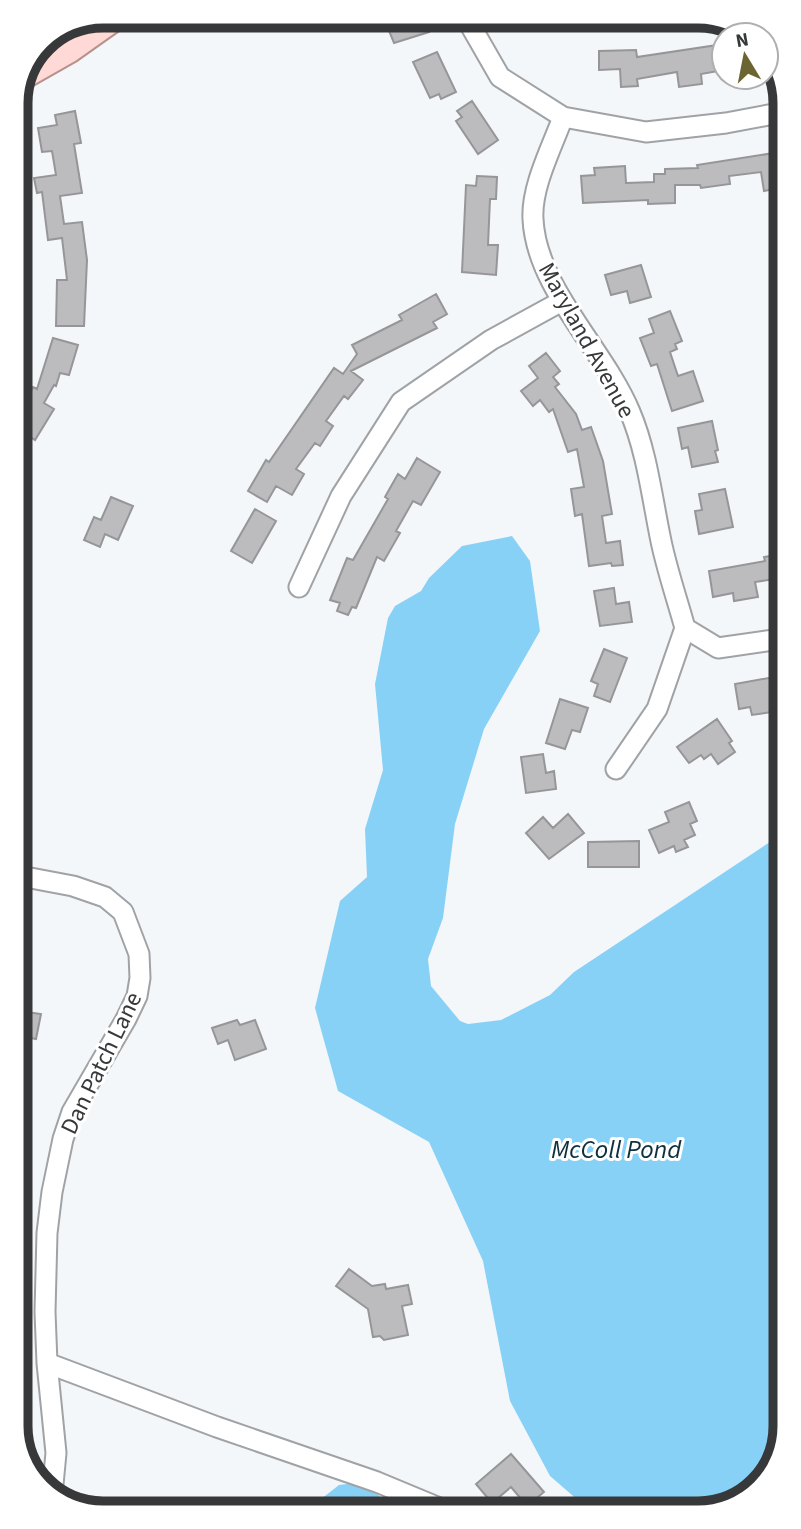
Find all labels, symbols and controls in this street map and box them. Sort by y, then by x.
north arrow [710,21,780,91]
text: N [734,26,751,55]
street label: Maryland Avenue [529,256,644,424]
street label: Dan Patch Lane [52,986,151,1140]
water label: McColl Pond [551,1131,682,1168]

